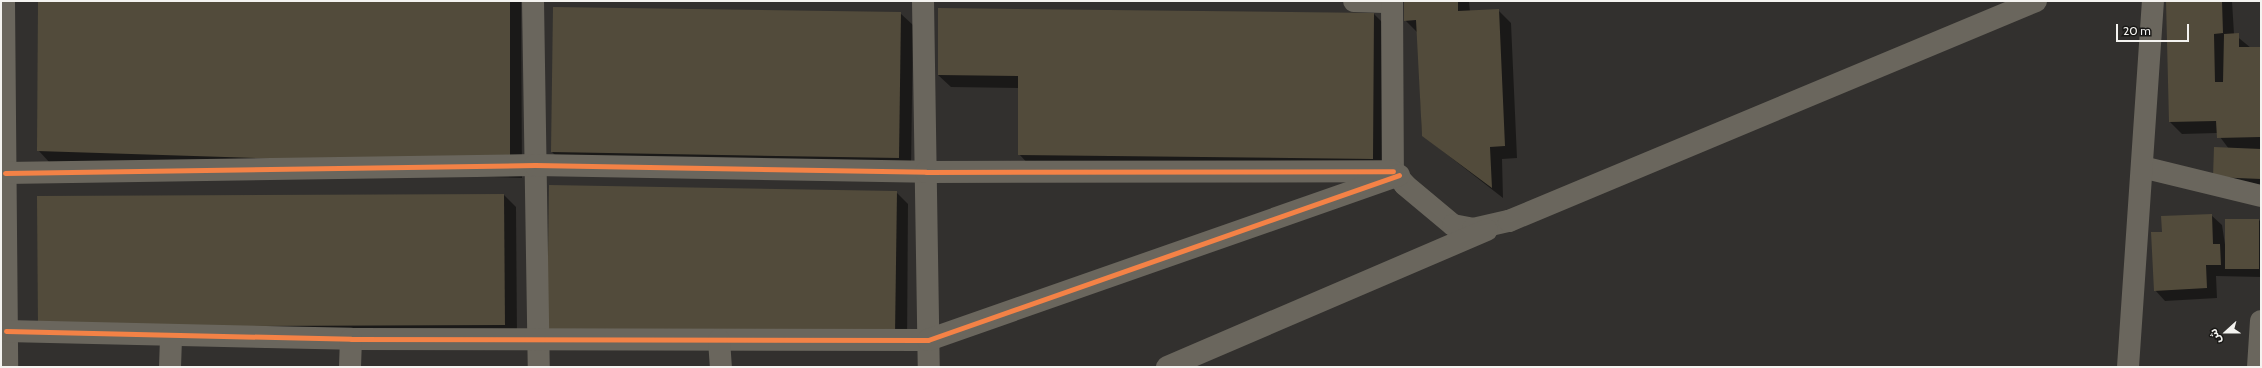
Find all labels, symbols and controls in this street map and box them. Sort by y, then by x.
scale bar [2118,16,2191,42]
text: 20 m [2123,23,2151,38]
north arrow [2206,312,2246,352]
text: ش [2206,327,2224,346]

